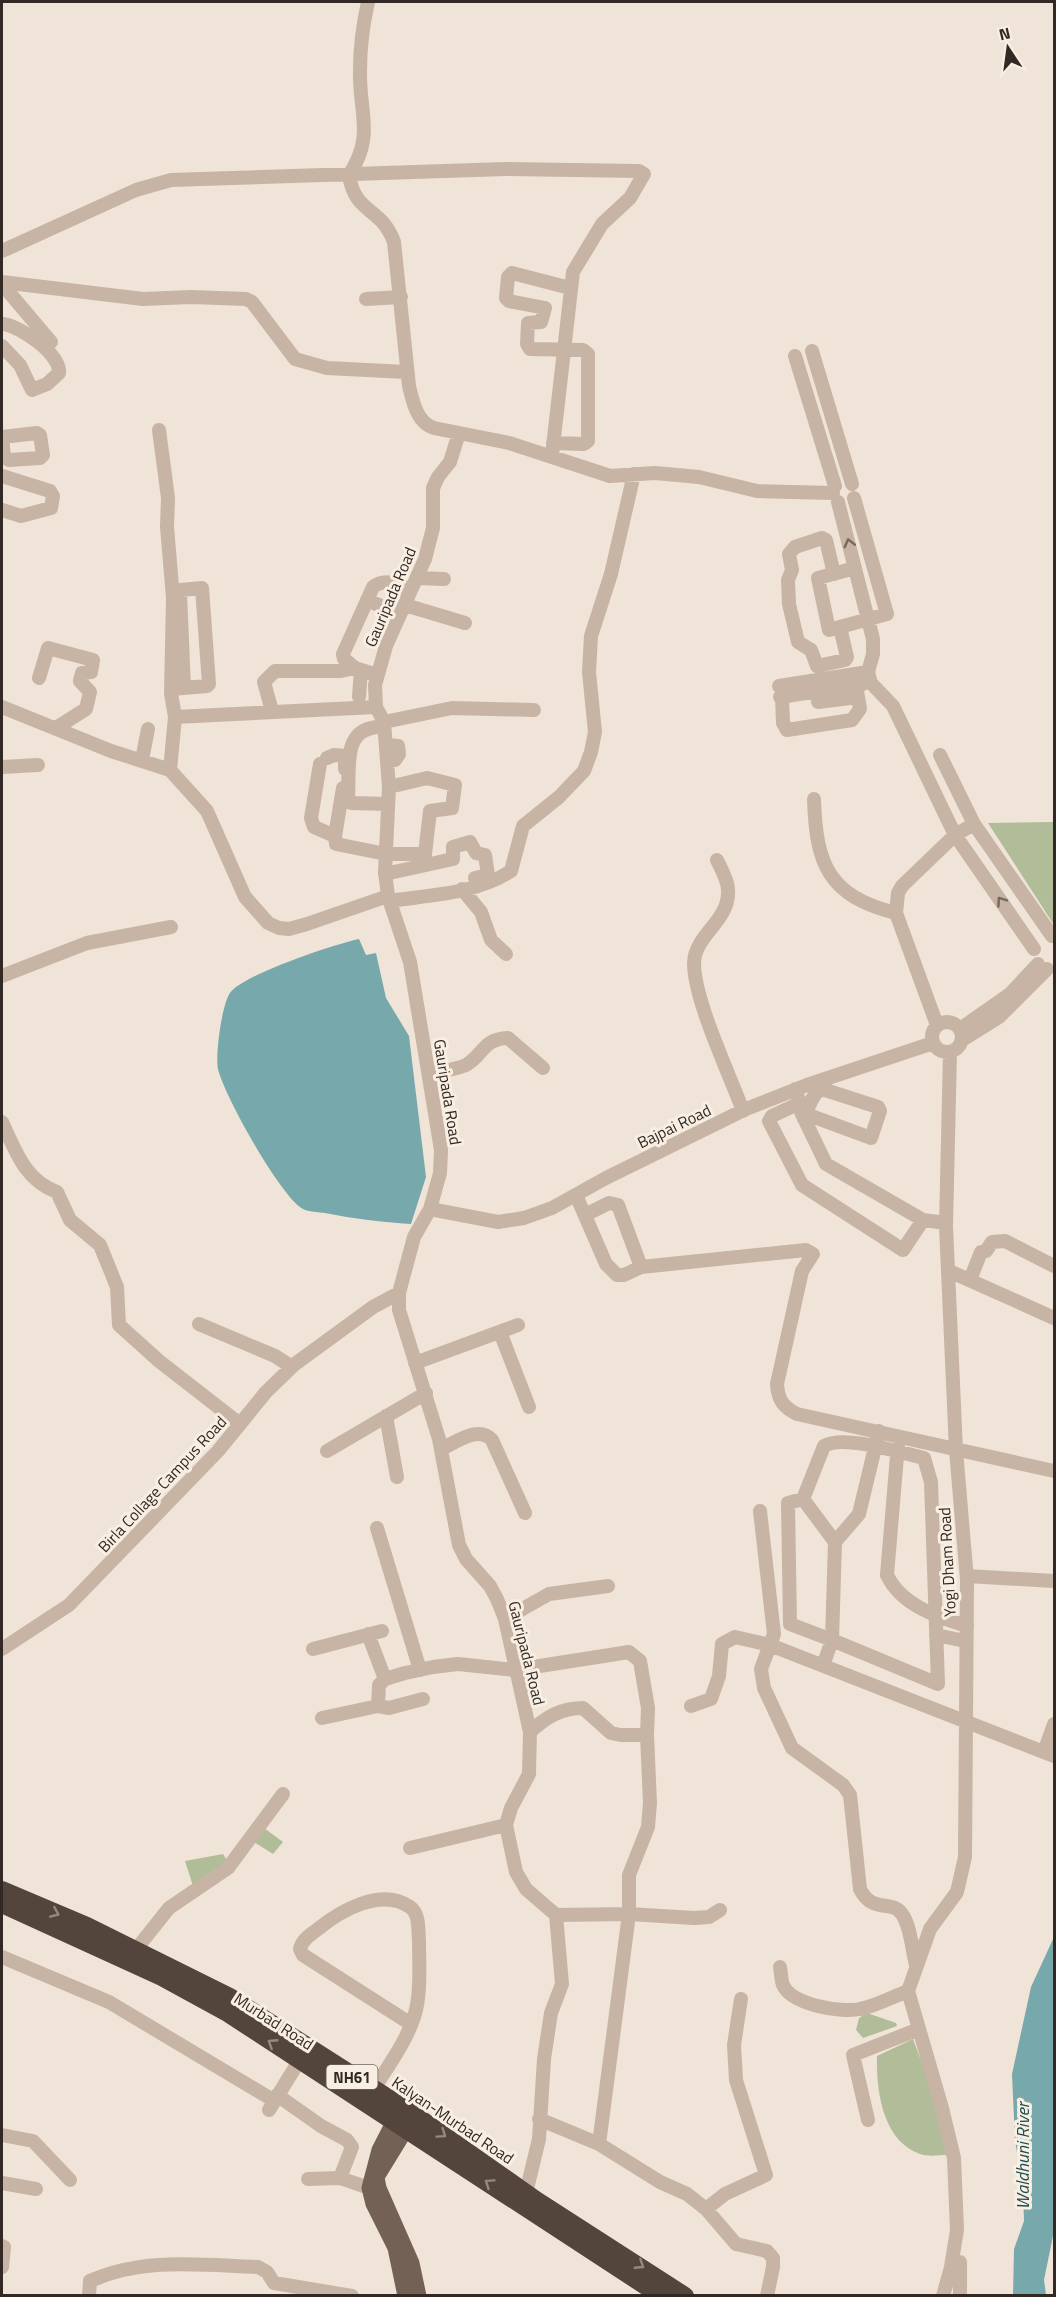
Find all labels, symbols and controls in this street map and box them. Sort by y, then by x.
north arrow [978,18,1038,78]
text: N [997,20,1013,46]
one-way arrow [843,538,856,548]
street label: Gauripada Road [358,543,422,651]
one-way arrow [997,897,1008,908]
street label: Gauripada Road [428,1038,468,1146]
street label: Bajpai Road [633,1098,715,1154]
street label: Birla Collage Campus Road [92,1410,232,1558]
street label: Yogi Dham Road [932,1507,962,1617]
street label: Gauripada Road [502,1598,552,1708]
one-way arrow [49,1906,60,1918]
street label: Murbad Road [230,1986,318,2056]
one-way arrow [268,2039,279,2050]
road number: NH61 [326,2065,378,2089]
street label: Kalyan-Murbad Road [387,2070,519,2170]
water label: Waldhuni River [1009,2100,1036,2209]
one-way arrow [436,2127,447,2138]
one-way arrow [484,2179,495,2190]
one-way arrow [634,2258,644,2270]

